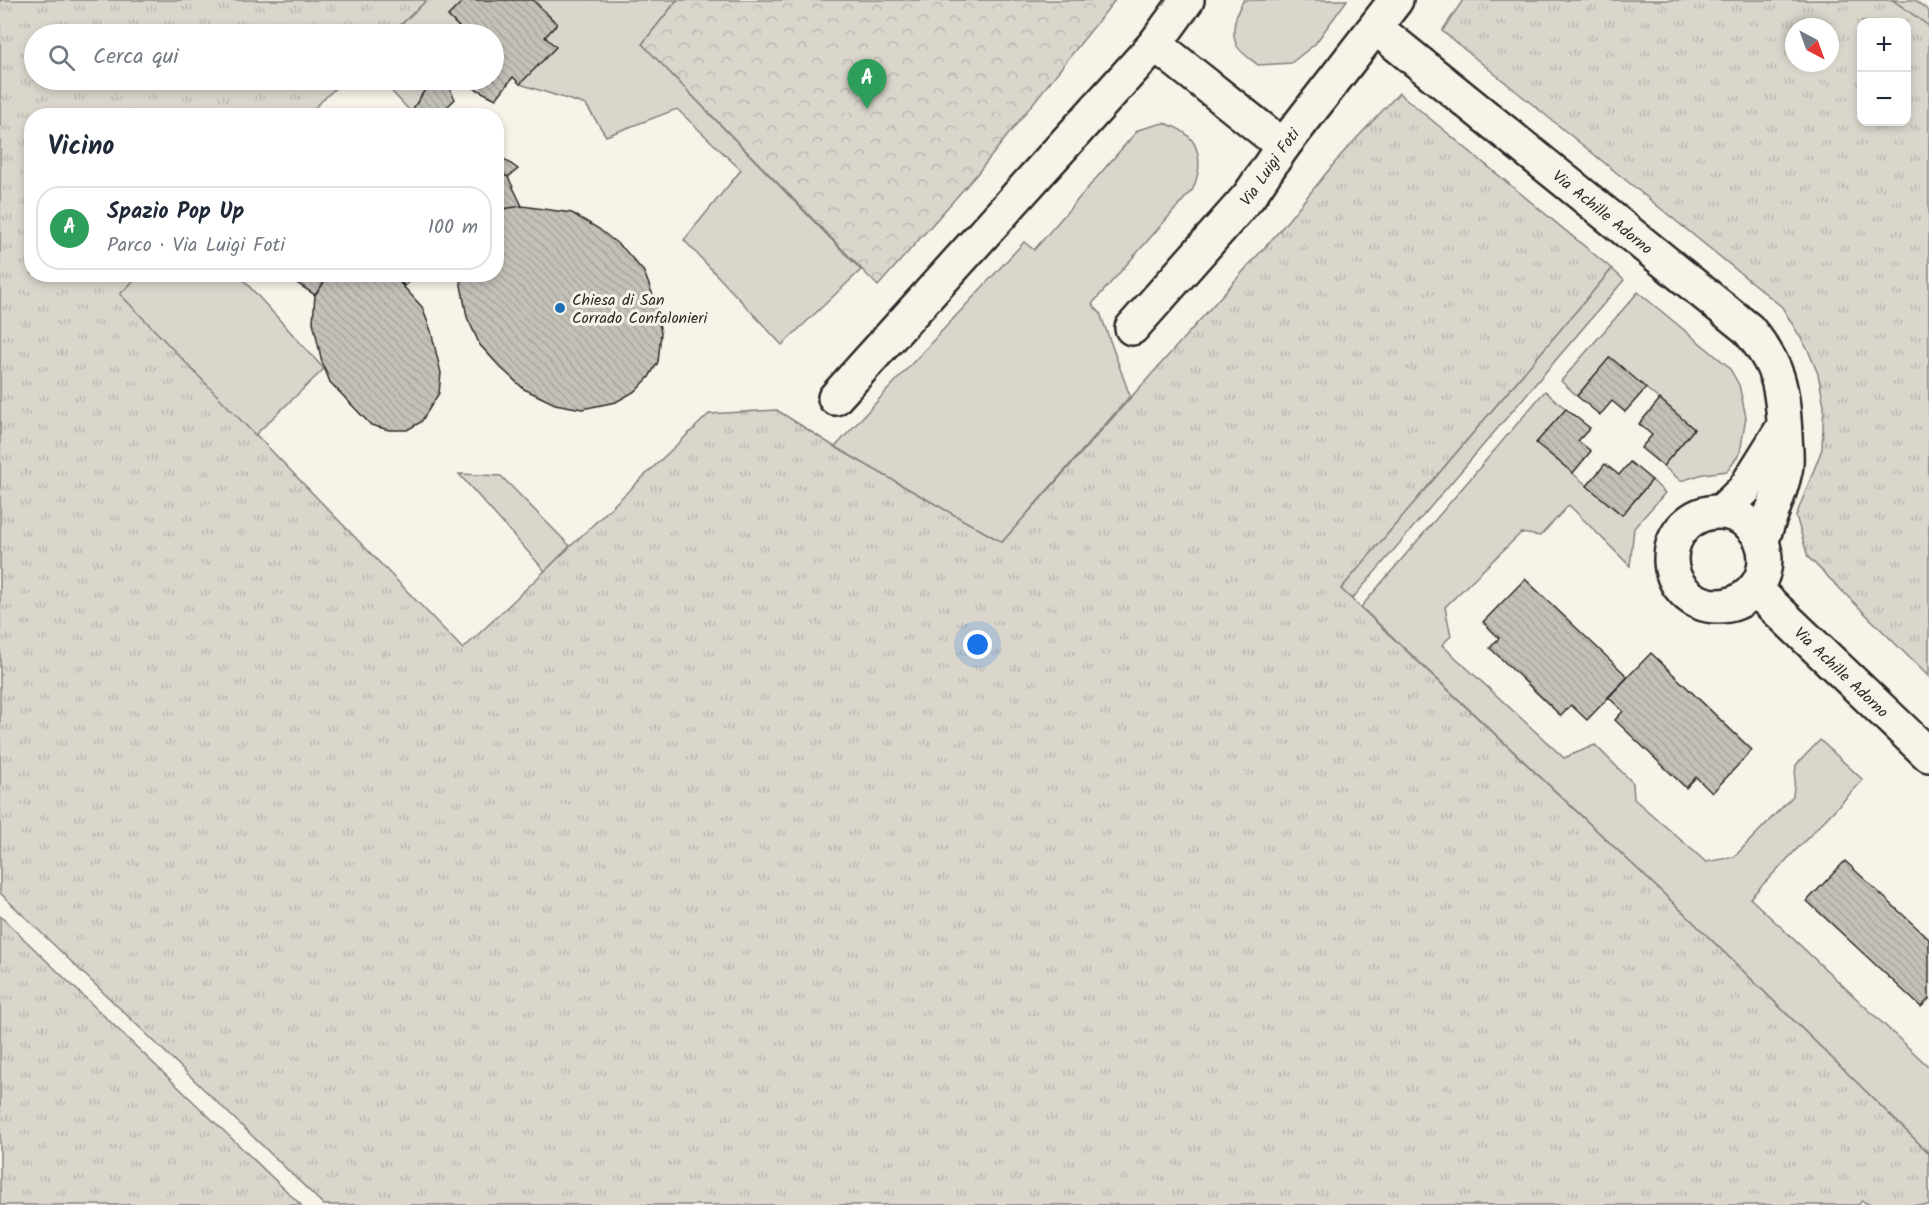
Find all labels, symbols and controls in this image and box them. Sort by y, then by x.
north arrow [1785,18,1839,72]
map controls [1857,18,1911,126]
button: + [1857,18,1911,72]
search box [24,24,504,90]
text: Cerca qui [93,40,179,75]
icon: search [45,41,78,74]
pin: A [848,60,886,109]
button: − [1857,72,1911,126]
street label: Via Luigi Foti [1235,122,1307,212]
text: Vicino [48,126,114,168]
street label: Via Achille Adorno [1546,164,1658,261]
text: Spazio Pop Up [107,195,244,230]
text: A [63,212,76,244]
text: 100 m [428,212,478,244]
text: Parco · Via Luigi Foti [107,230,285,262]
place label: Chiesa di San Corrado Confalonieri [572,288,708,331]
marker: Chiesa di San Corrado Confalonieri [553,301,567,315]
street label: Via Achille Adorno [1788,621,1894,724]
your location [963,630,992,659]

